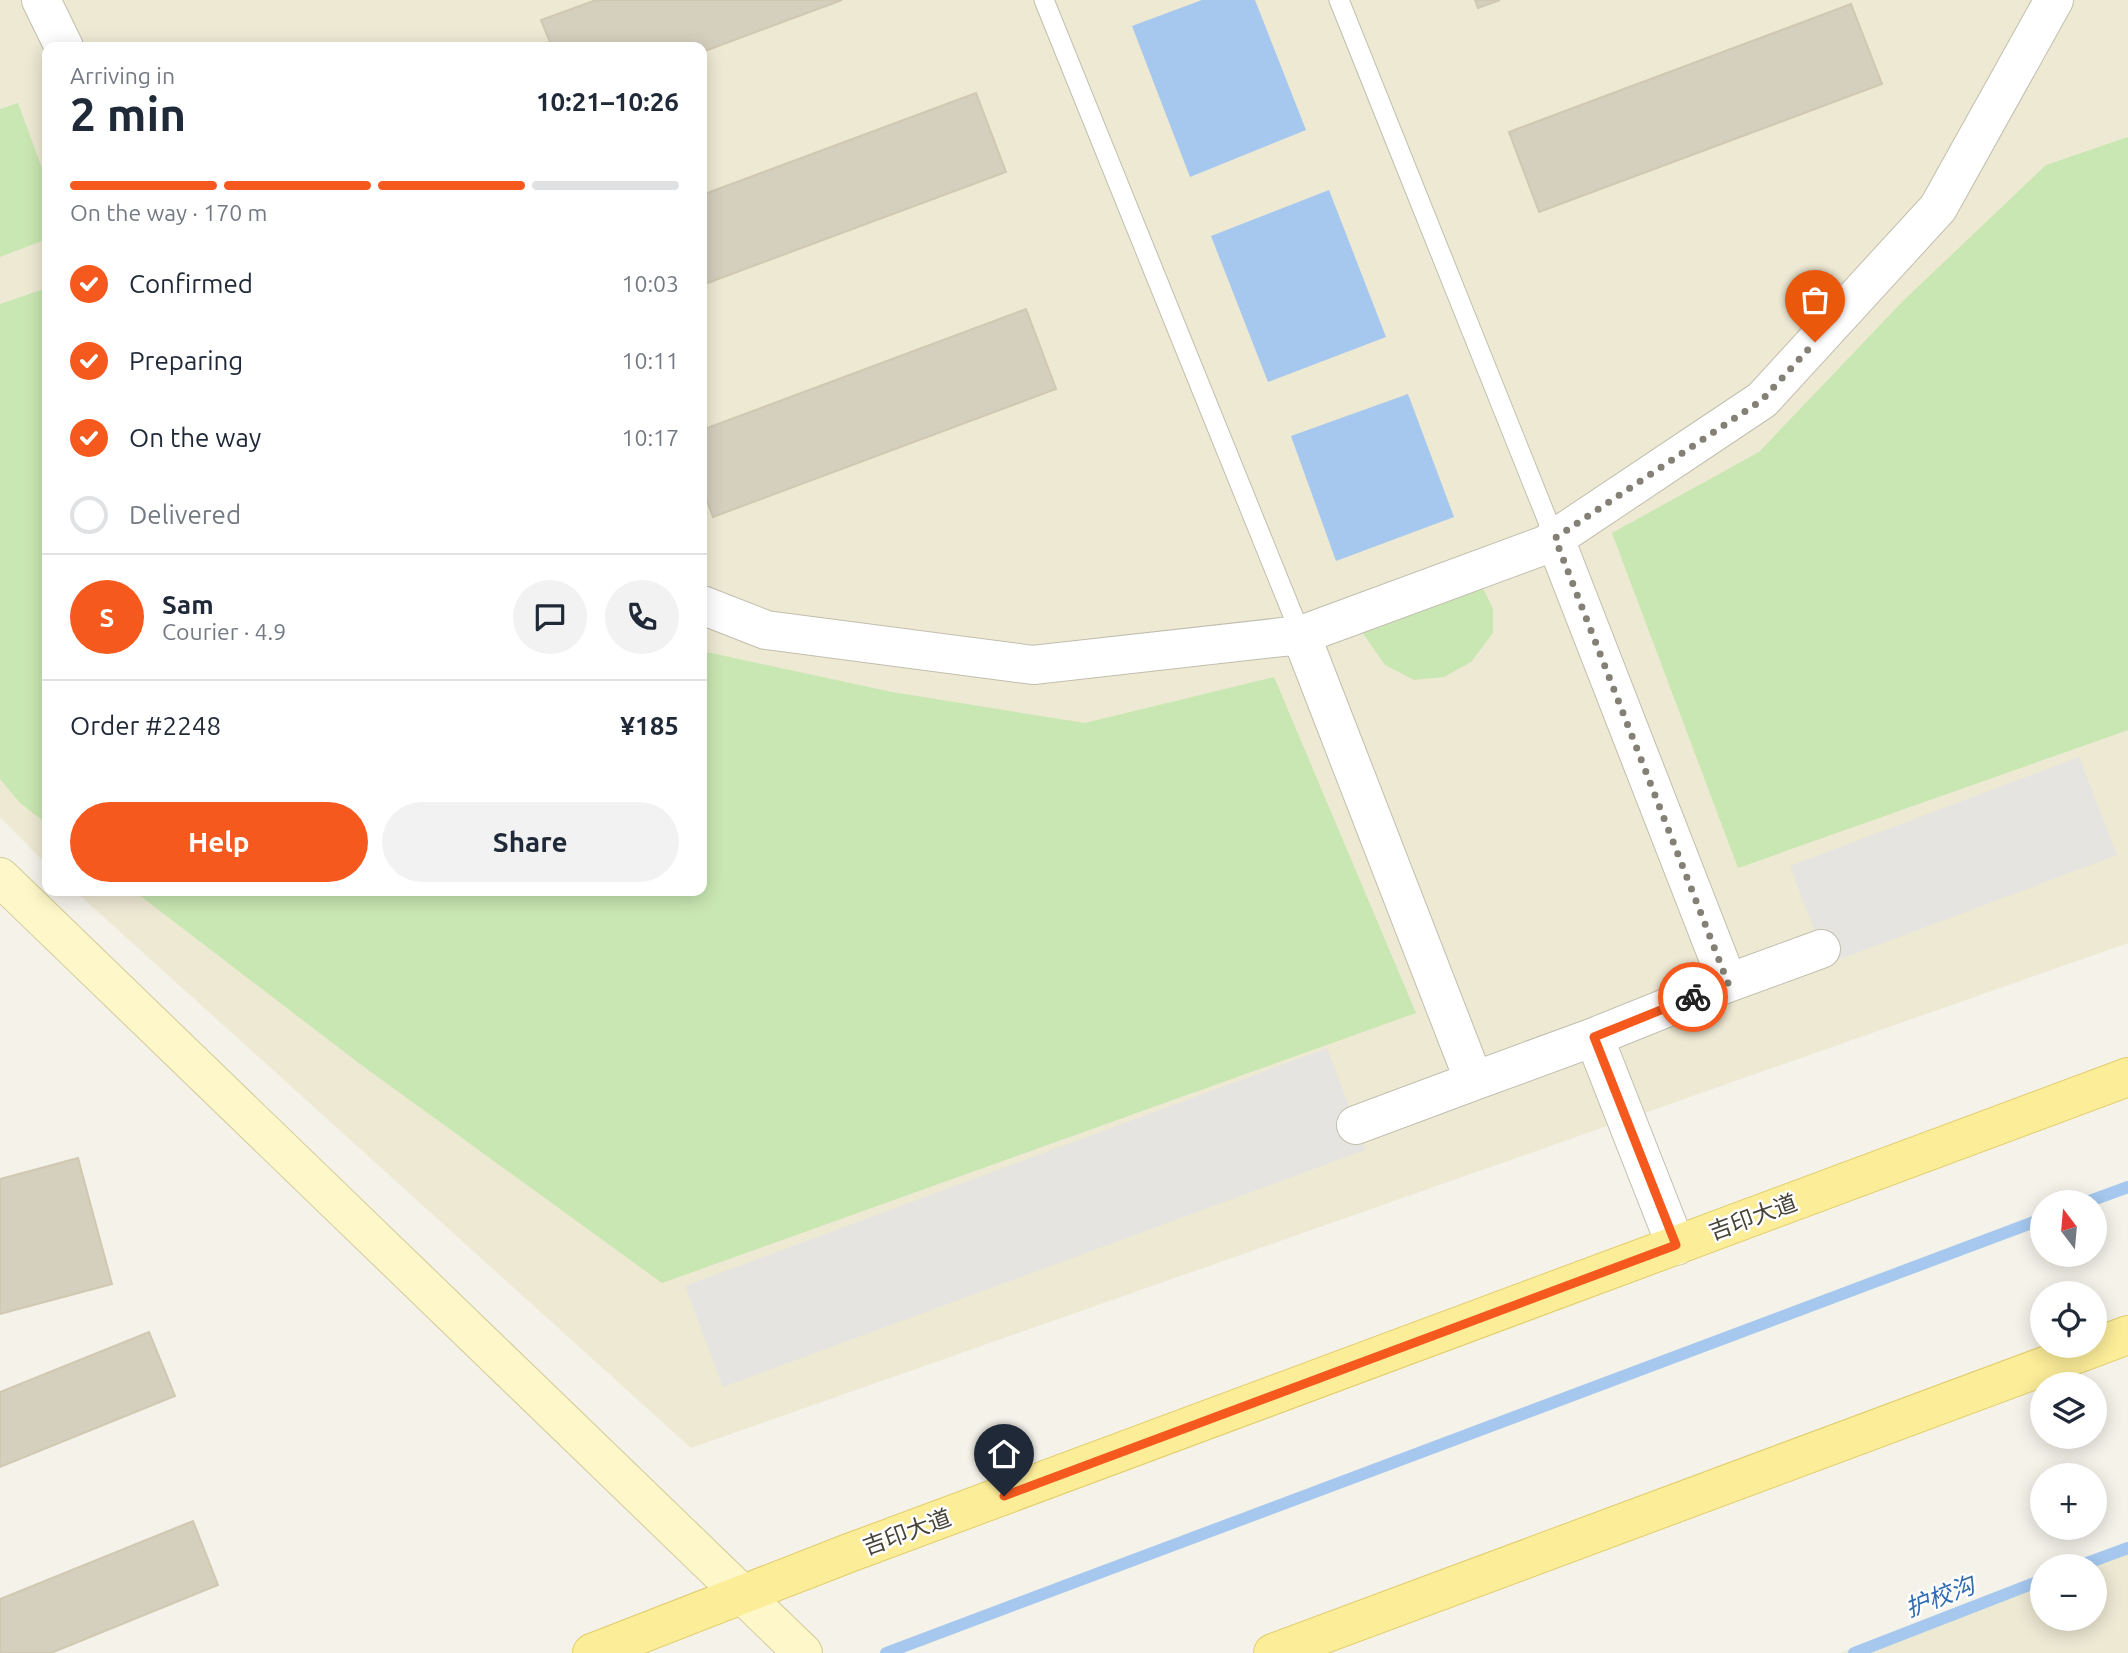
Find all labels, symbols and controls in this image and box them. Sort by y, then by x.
text: Arriving in [70,63,175,88]
text: 10:21–10:26 [536,87,679,116]
text: 2 min [70,88,186,140]
text: On the way · 170 m [70,200,267,225]
icon: check [70,265,108,303]
text: Confirmed [129,269,253,298]
pin [1785,270,1845,342]
text: 10:03 [621,271,679,296]
icon: bag [1796,281,1834,319]
icon: check [70,342,108,380]
text: Preparing [129,346,243,375]
text: 10:11 [621,348,679,373]
icon: check [70,419,108,457]
text: On the way [129,423,261,452]
text: 10:17 [621,425,679,450]
text: Delivered [129,500,241,529]
button: chat [513,580,587,654]
button: phone [605,580,679,654]
text: Sam [162,590,214,619]
text: S [100,603,114,632]
text: Courier · 4.9 [162,619,286,644]
text: Order #2248 [70,711,221,740]
text: ¥185 [620,711,679,740]
button: Help [70,802,368,882]
button: Share [382,802,679,882]
courier [1658,962,1728,1032]
icon: bike [1674,978,1712,1016]
street label: 吉印大道 [1705,1189,1800,1244]
north arrow [2030,1190,2107,1267]
map controls [2030,1190,2107,1631]
button: locate [2030,1281,2107,1358]
button: layers [2030,1372,2107,1449]
pin [974,1424,1034,1496]
icon: home [985,1435,1023,1473]
button: + [2030,1463,2107,1540]
street label: 吉印大道 [859,1504,954,1559]
button: − [2030,1554,2107,1631]
water label: 护校沟 [1901,1570,1981,1622]

